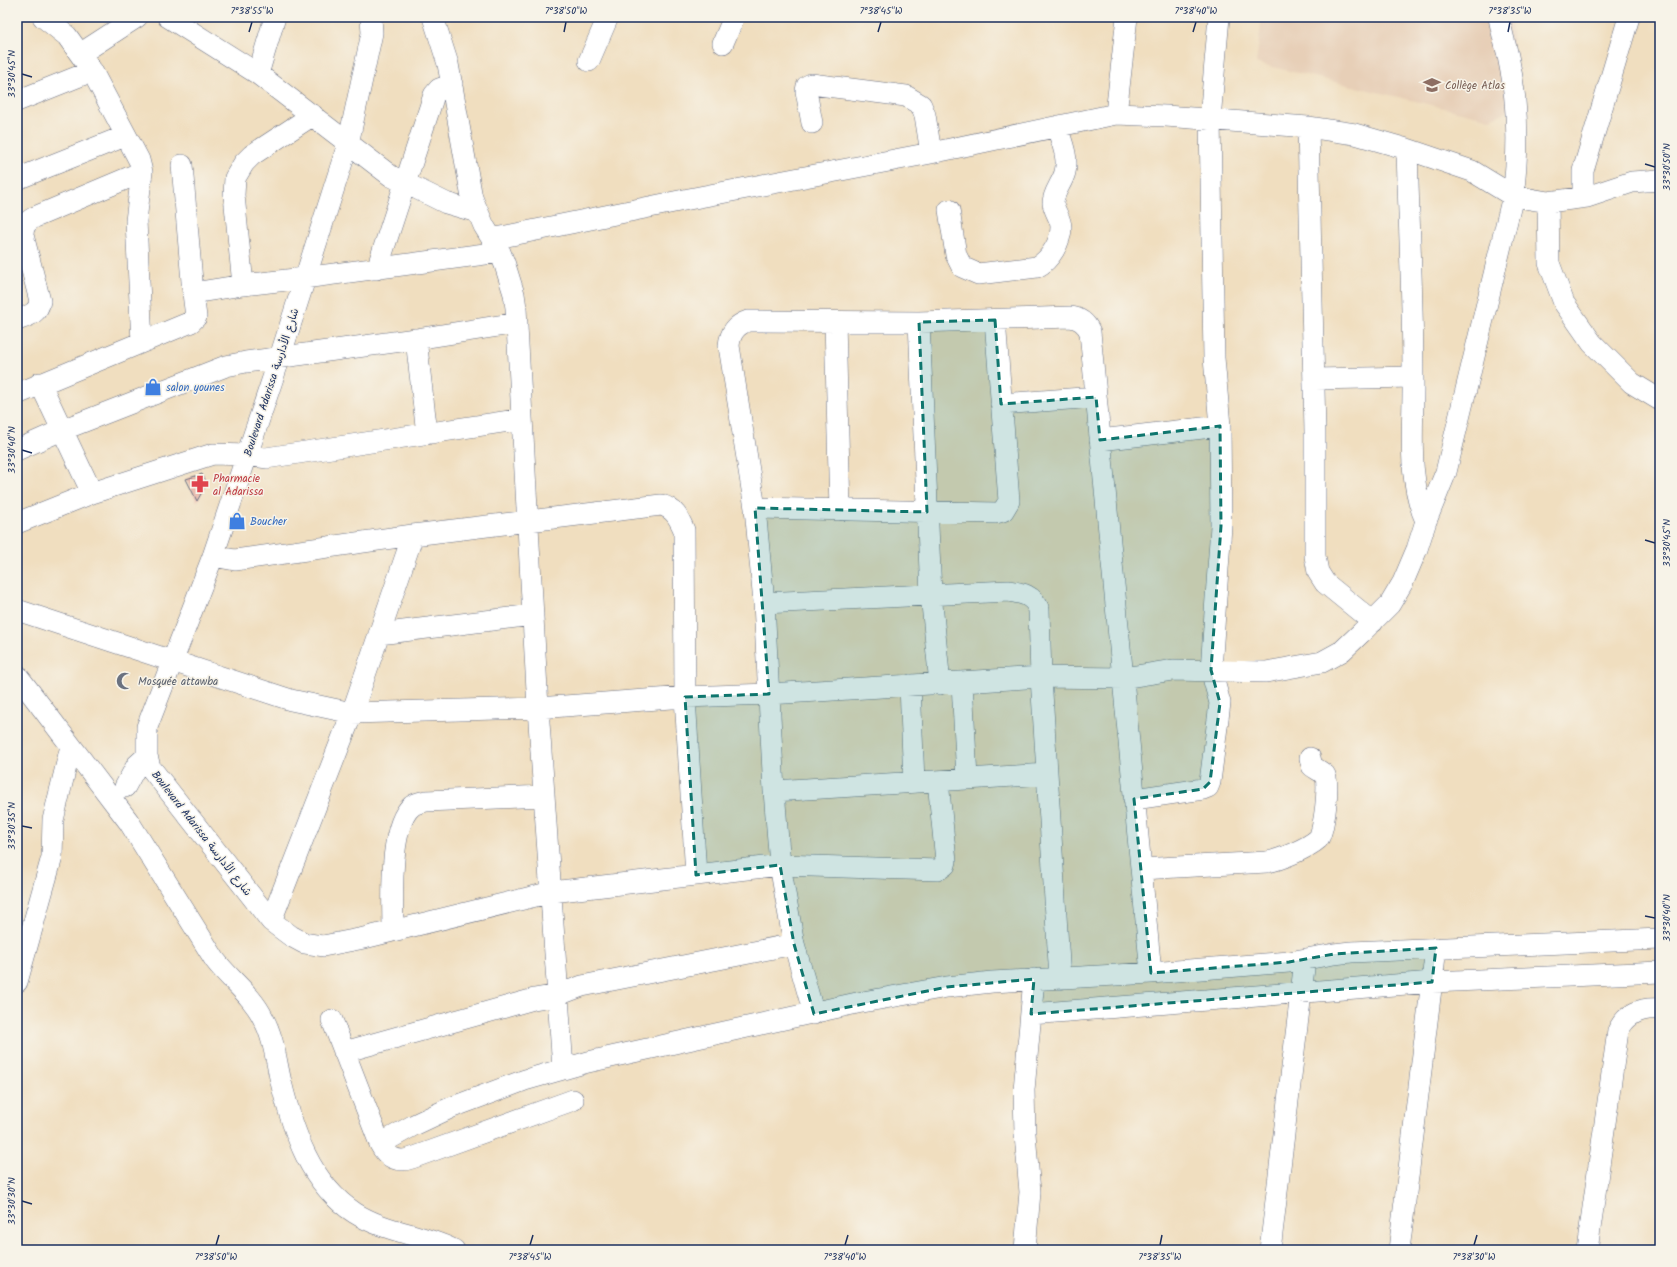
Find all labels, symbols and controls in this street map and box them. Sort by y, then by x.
text: 7°38'55"W [230,3,274,19]
text: 7°38'50"W [545,3,588,19]
text: 7°38'45"W [859,3,903,19]
text: 7°38'40"W [1175,3,1218,19]
text: 7°38'35"W [1488,3,1532,19]
text: 33°30'45"N [4,50,20,98]
school or university icon: Collège Atlas [1422,75,1442,95]
place label: Collège Atlas [1445,77,1505,95]
text: 33°30'50"N [1659,143,1675,191]
street label: Boulevard Adarissa شارع الأدارسة [239,306,304,459]
shop icon: salon younes [143,377,163,397]
place label: salon younes [166,379,225,397]
text: 33°30'40"N [4,426,20,474]
place label: Pharmacie al Adarissa [213,470,263,501]
pharmacy icon: Pharmacie al Adarissa [190,474,210,494]
shop icon: Boucher [227,511,247,531]
place label: Boucher [250,513,288,531]
text: 33°30'45"N [1659,519,1675,567]
mosque icon: Mosquée attawba [115,671,135,691]
place label: Mosquée attawba [138,673,218,691]
street label: Boulevard Adarissa شارع الأدارسة [146,767,256,900]
text: 33°30'35"N [4,802,20,850]
text: 33°30'40"N [1659,894,1675,942]
text: 33°30'30"N [4,1177,20,1225]
text: 7°38'50"W [195,1249,238,1265]
text: 7°38'45"W [508,1249,552,1265]
text: 7°38'40"W [824,1249,867,1265]
text: 7°38'35"W [1138,1249,1182,1265]
text: 7°38'30"W [1452,1249,1496,1265]

